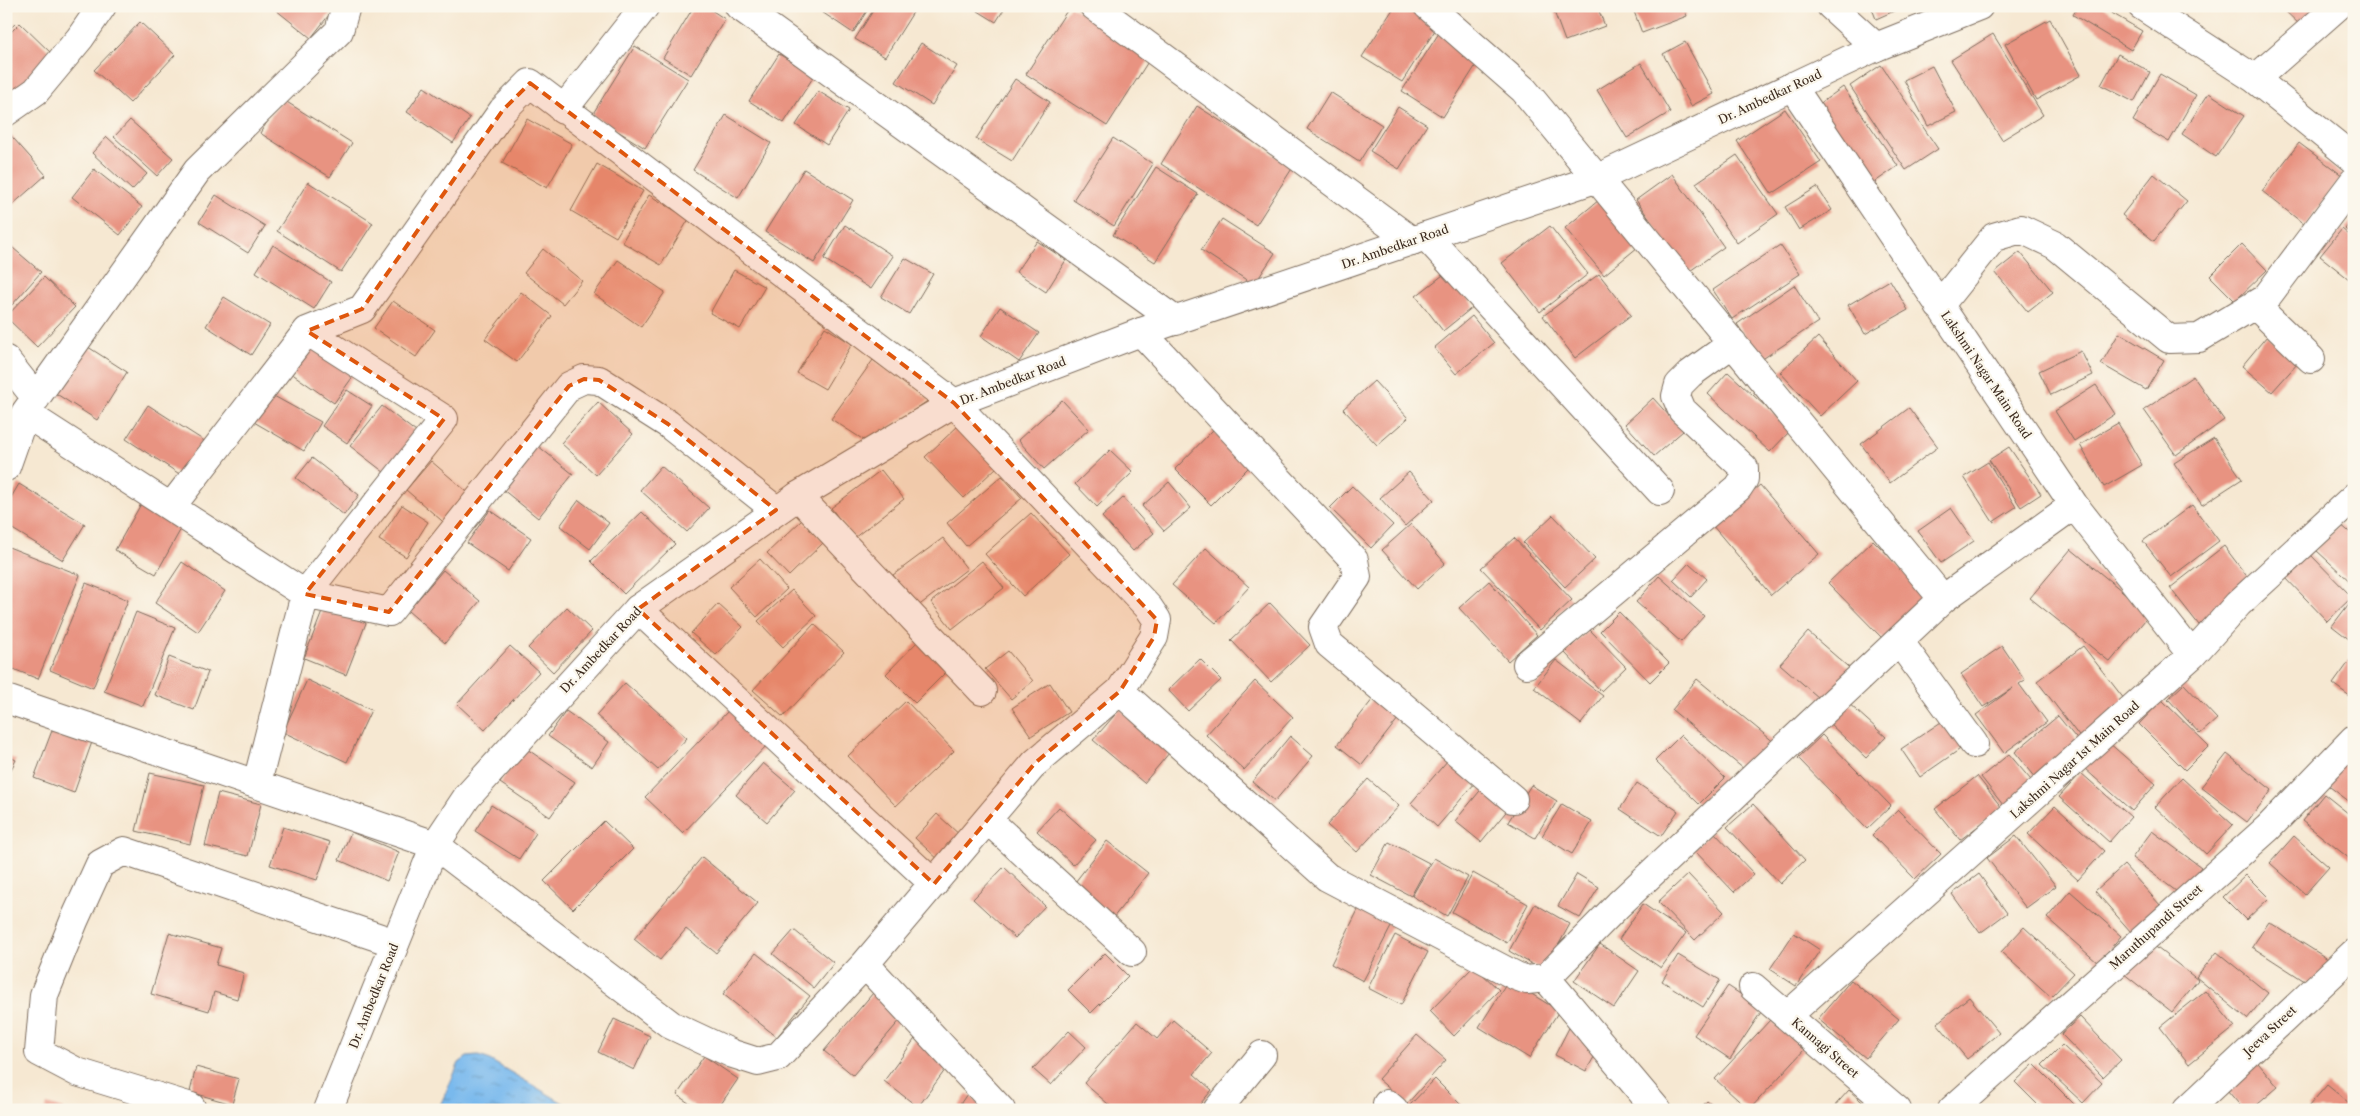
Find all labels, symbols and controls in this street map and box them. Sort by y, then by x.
street label: Dr. Ambedkar Road [1716,66,1825,127]
street label: Dr. Ambedkar Road [1339,221,1451,272]
street label: Lakshmi Nagar Main Road [1938,308,2035,442]
street label: Dr. Ambedkar Road [958,353,1069,408]
street label: Dr. Ambedkar Road [557,603,645,696]
street label: Lakshmi Nagar 1st Main Road [2007,697,2143,822]
street label: Maruthupandi Street [2106,881,2206,972]
street label: Dr. Ambedkar Road [346,940,402,1051]
street label: Jeeva Street [2239,1002,2300,1060]
street label: Kannagi Street [1789,1014,1863,1081]

